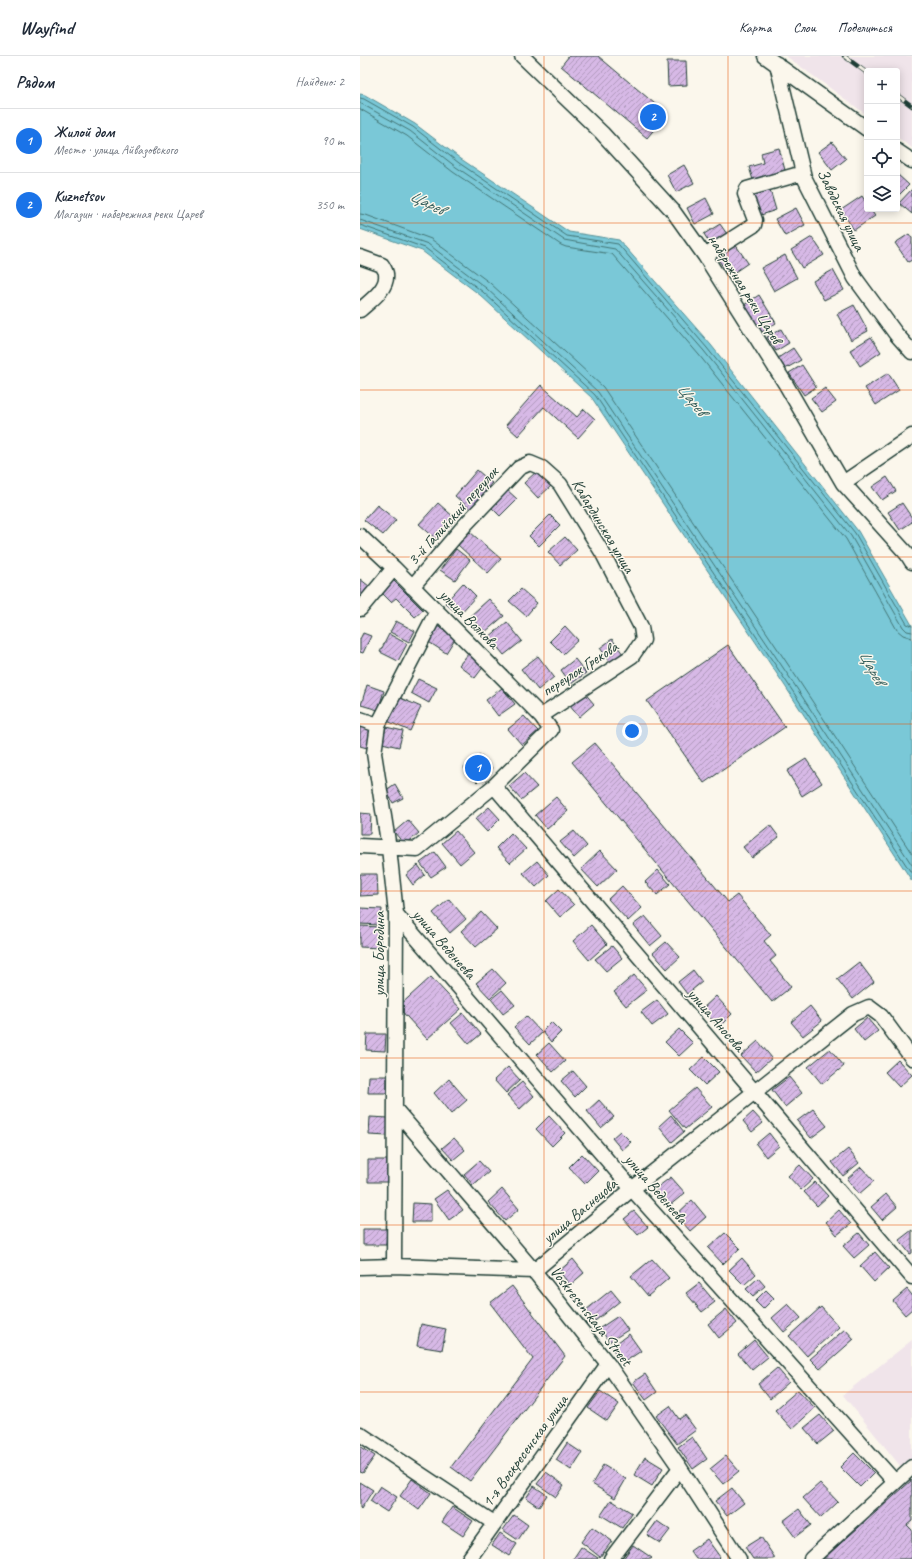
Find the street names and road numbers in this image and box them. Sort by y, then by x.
street label: Заводская улица [813,166,870,255]
street label: набережная реки Царев [703,231,788,350]
street label: 3-й Галийский переулок [403,461,504,570]
street label: Кабардинская улица [567,475,640,578]
street label: улица Волкова [434,584,504,654]
street label: переулок Грекова [538,636,623,701]
street label: улица Веденеева [407,904,481,984]
street label: улица Бородина [369,911,389,997]
street label: улица Аносова [682,983,750,1057]
street label: улица Веденеева [619,1149,693,1229]
street label: улица Васнецова [538,1173,622,1249]
street label: Voskresenskaya Street [546,1262,637,1371]
street label: 1-я Воскресенская улица [477,1390,573,1511]

